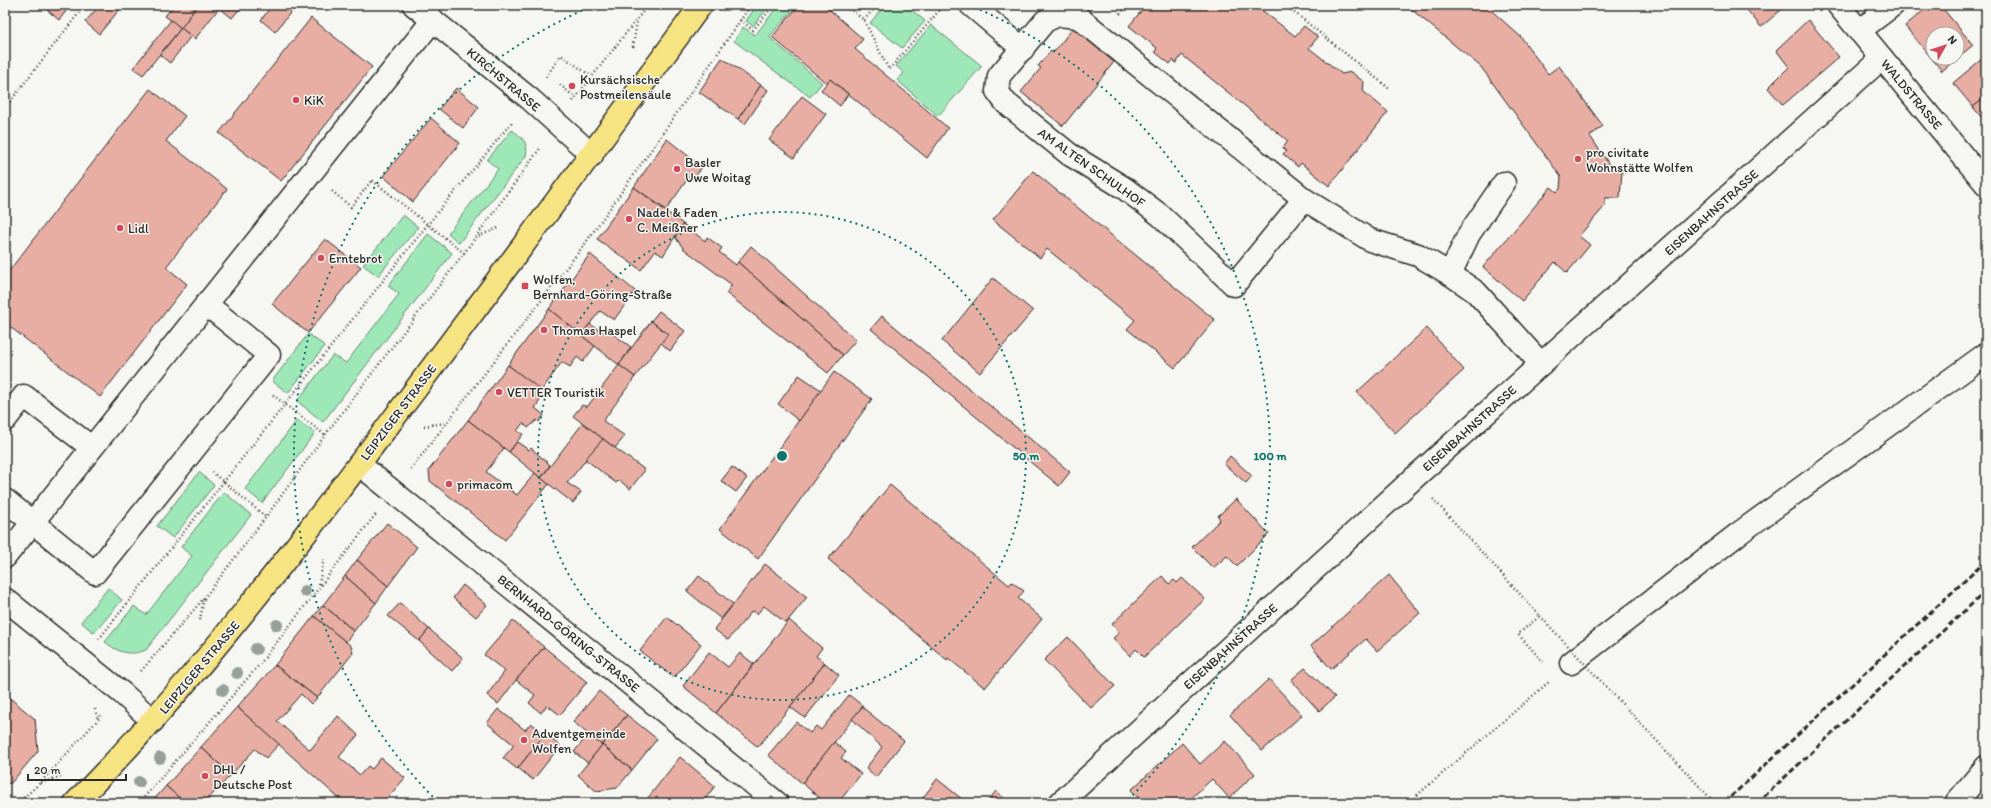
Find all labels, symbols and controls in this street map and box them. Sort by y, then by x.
north arrow [1925,26,1965,66]
text: N [1945,33,1960,47]
street label: KIRCHSTRASSE [464,44,543,114]
street label: WALDSTRASSE [1878,56,1945,133]
place label: Kursächsische Postmeilensäule [580,72,671,102]
marker: Kursächsische Postmeilensäule [567,81,577,91]
place label: KiK [304,93,324,108]
marker: KiK [291,95,301,105]
street label: AM ALTEN SCHULHOF [1035,125,1148,210]
place label: pro civitate Wohnstätte Wolfen [1586,145,1694,175]
marker: pro civitate Wohnstätte Wolfen [1573,154,1583,164]
place label: Basler Uwe Woitag [685,155,751,185]
marker: Basler Uwe Woitag [672,164,682,174]
street label: EISENBAHNSTRASSE [1661,166,1761,259]
place label: Nadel & Faden C. Meißner [637,205,719,235]
marker: Nadel & Faden C. Meißner [624,214,634,224]
place label: Lidl [128,221,149,236]
marker: Lidl [115,223,125,233]
place label: Erntebrot [329,251,383,266]
marker: Erntebrot [316,253,326,263]
place label: Wolfen, Bernhard-Göring-Straße [533,272,672,302]
marker: Wolfen, Bernhard-Göring-Straße [520,281,530,291]
place label: Thomas Haspel [552,323,637,338]
marker: Thomas Haspel [539,325,549,335]
street label: LEIPZIGER STRASSE [357,361,440,463]
street label: EISENBAHNSTRASSE [1419,382,1519,475]
place label: VETTER Touristik [507,385,605,400]
marker: VETTER Touristik [494,387,504,397]
centre of rings [775,449,789,463]
text: 50 m [1013,449,1040,463]
text: 100 m [1253,449,1287,463]
place label: primacom [457,477,513,492]
marker: primacom [444,479,454,489]
street label: BERNHARD-GÖRING-STRASSE [495,571,643,695]
street label: EISENBAHNSTRASSE [1180,600,1280,693]
street label: LEIPZIGER STRASSE [156,618,243,717]
place label: Adventgemeinde Wolfen [532,726,626,756]
marker: Adventgemeinde Wolfen [519,735,529,745]
scale bar [28,756,126,782]
place label: DHL / Deutsche Post [213,762,292,792]
text: 20 m [34,763,61,777]
marker: DHL / Deutsche Post [200,771,210,781]

